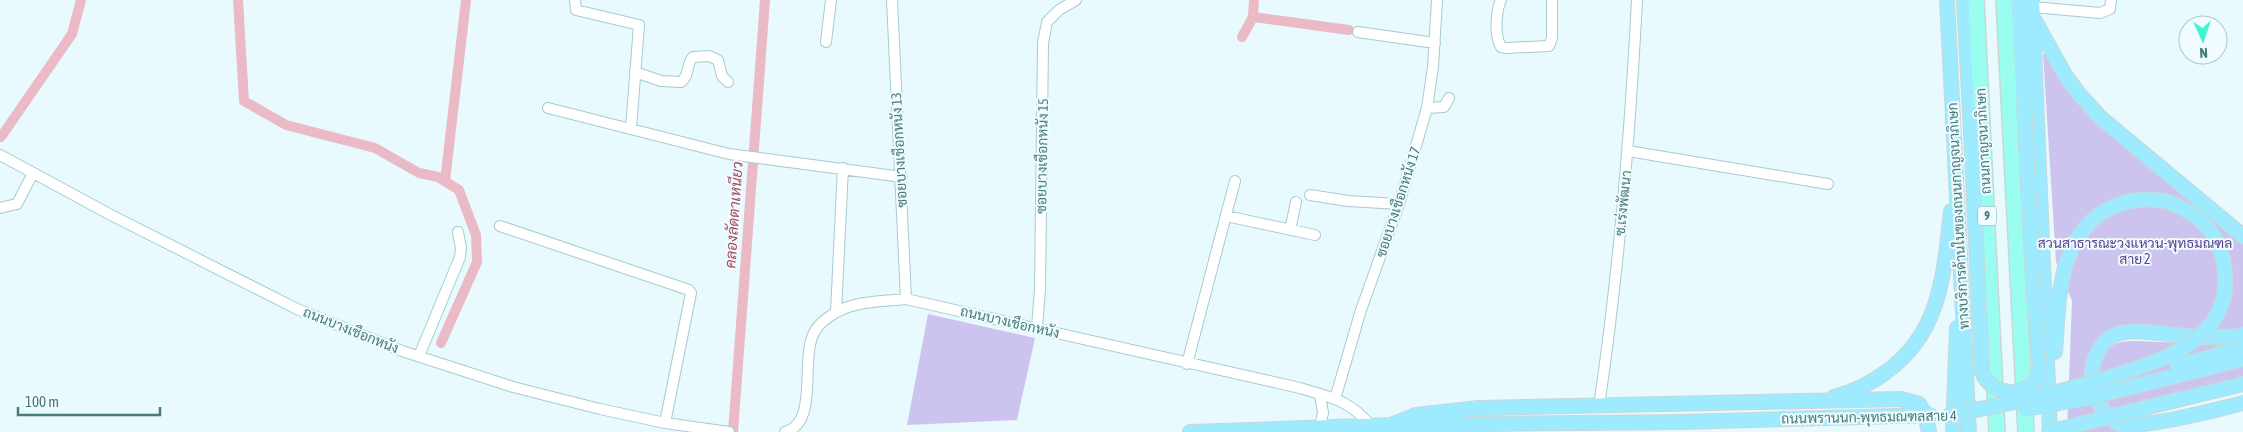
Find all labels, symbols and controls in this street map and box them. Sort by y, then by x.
north arrow [2178,15,2228,65]
text: N [2199,45,2208,61]
street label: ถนนกาญจนาภิเษก [1972,87,1995,195]
street label: ซอยบางเชือกหนัง 13 [887,92,910,208]
street label: ซอยบางเชือกหนัง 15 [1032,98,1051,214]
street label: ทางบริการด้านในของถนนกาญจนาภิเษก [1943,102,1973,330]
street label: ซอยบางเชือกหนัง 17 [1372,144,1423,259]
water label: คลองลัดตาเหนียว [720,160,746,269]
street label: ซ.เร่งพัฒนา [1612,169,1634,237]
road number: 9 [1978,207,1996,226]
park label: สวนสาธารณะวงแหวน-พุทธมณฑล สาย 2 [2038,235,2232,267]
street label: ถนนบางเชือกหนัง [959,302,1061,341]
street label: ถนนบางเชือกหนัง [301,303,401,356]
scale bar [18,384,160,416]
text: 100 m [25,393,59,410]
street label: ถนนพรานนก-พุทธมณฑลสาย 4 [1781,407,1957,429]

